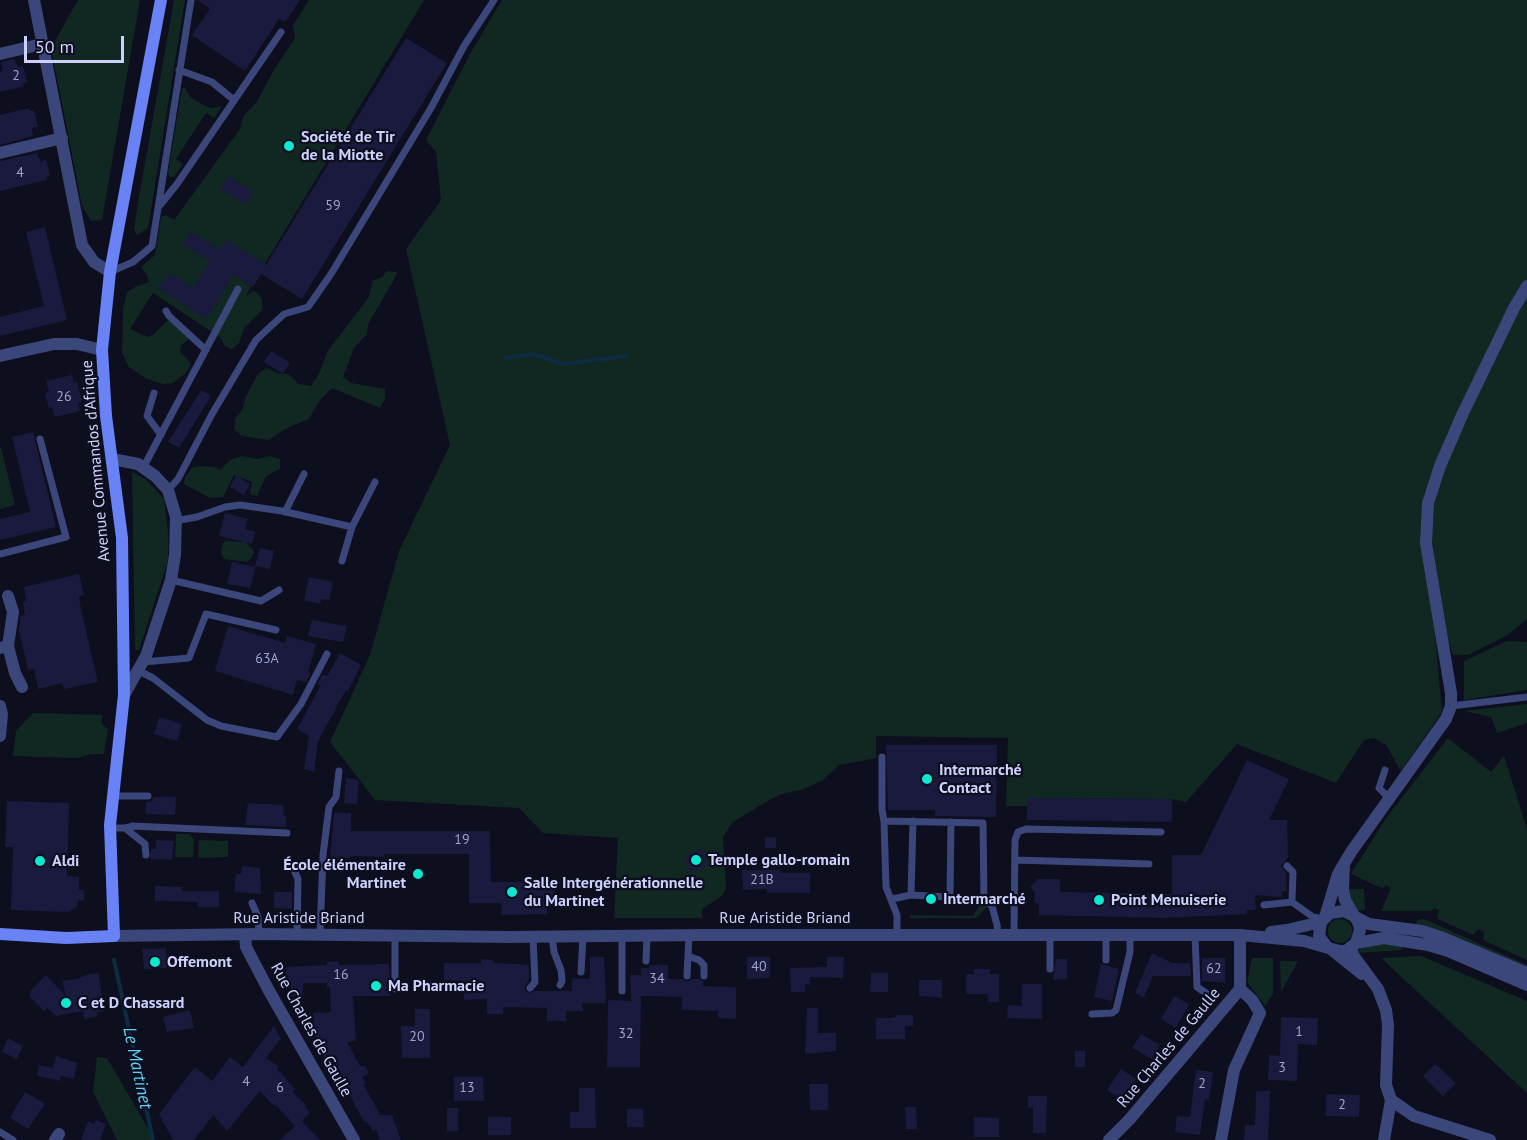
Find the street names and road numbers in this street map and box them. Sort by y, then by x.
street label: Avenue Commandos d'Afrique [78,360,114,562]
street label: Rue Aristide Briand [233,908,365,928]
street label: Rue Aristide Briand [719,908,851,928]
street label: Rue Charles de Gaulle [266,960,356,1100]
street label: Rue Charles de Gaulle [1113,984,1225,1112]

